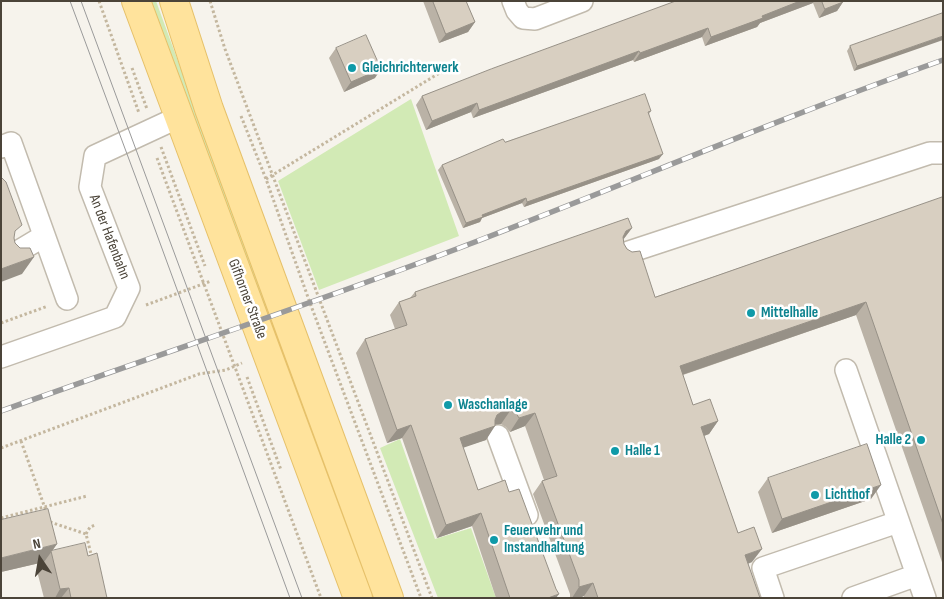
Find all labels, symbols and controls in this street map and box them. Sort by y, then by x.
place label: Gleichrichterwerk [362,59,459,77]
marker: Gleichrichterwerk [346,62,358,74]
street label: An der Hafenbahn [85,192,133,282]
street label: Gifhorner Straße [224,257,270,341]
place label: Mittelhalle [761,304,818,322]
marker: Mittelhalle [745,307,757,319]
place label: Waschanlage [458,396,528,414]
marker: Waschanlage [442,399,454,411]
place label: Halle 2 [875,431,911,449]
marker: Halle 2 [915,434,927,446]
place label: Halle 1 [625,442,660,460]
marker: Halle 1 [609,445,621,457]
place label: Lichthof [825,486,870,504]
marker: Lichthof [809,489,821,501]
place label: Feuerwehr und Instandhaltung [504,522,584,557]
north arrow [15,534,65,584]
marker: Feuerwehr und Instandhaltung [488,534,500,546]
text: N [31,535,42,553]

